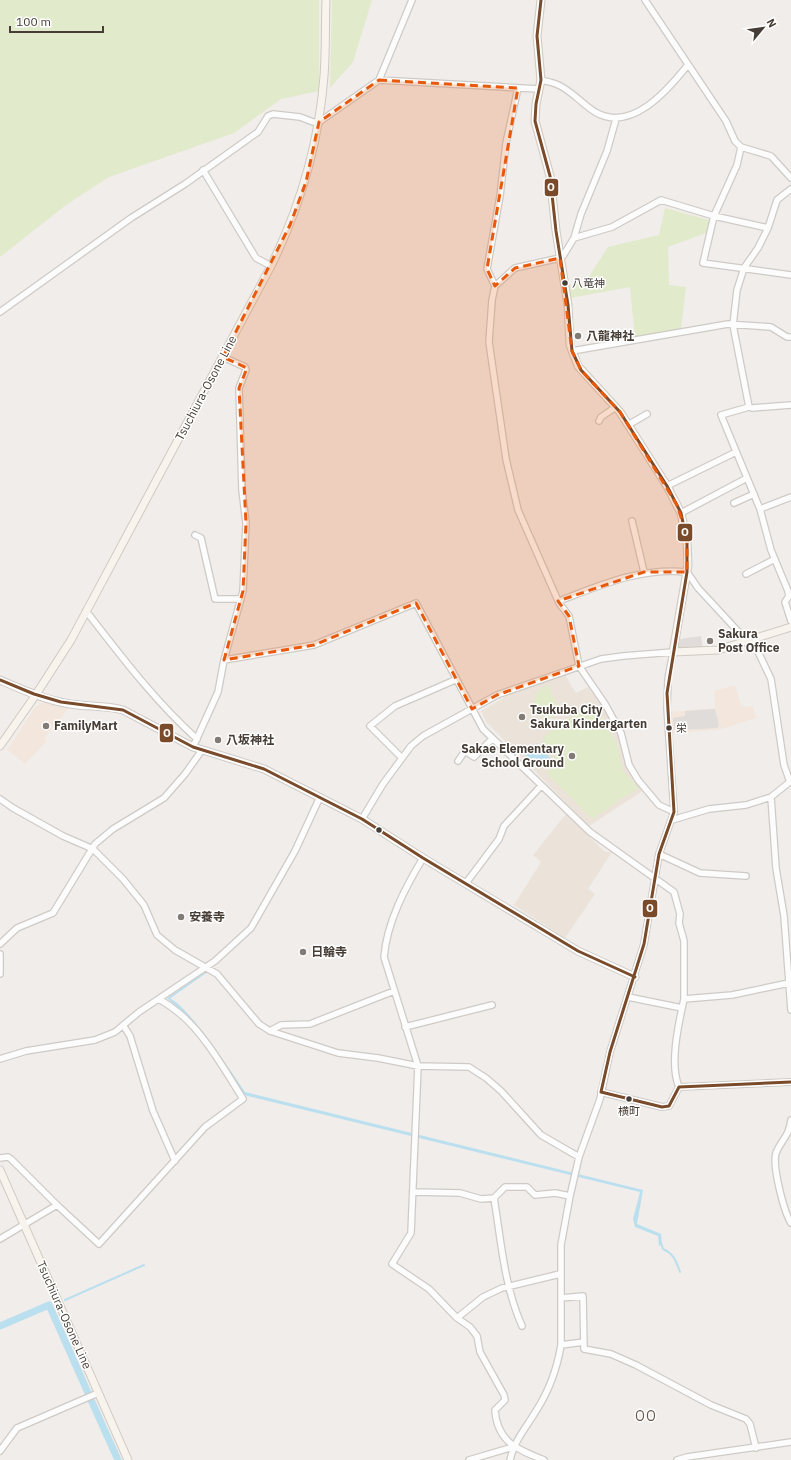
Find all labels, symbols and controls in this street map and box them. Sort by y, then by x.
scale bar [10,8,103,34]
north arrow [743,8,783,48]
text: 100 m [16,14,51,29]
text: N [764,16,780,30]
line badge: O [544,178,559,197]
text: O [547,180,555,194]
place label: 八竜神 [572,276,605,290]
marker: 八竜神 [560,278,570,288]
place label: 八龍神社 [586,328,634,343]
marker: 八龍神社 [573,331,583,341]
street label: Tsuchiura-Osone Line [172,332,240,443]
line badge: O [677,523,693,542]
text: O [681,525,689,539]
place label: Sakura Post Office [718,626,780,655]
marker: Sakura Post Office [705,636,715,646]
place label: Tsukuba City Sakura Kindergarten [530,702,647,731]
marker: Tsukuba City Sakura Kindergarten [517,712,527,722]
place label: FamilyMart [54,718,118,733]
marker: FamilyMart [41,721,51,731]
place label: 栄 [676,721,687,735]
line badge: O [159,723,174,743]
marker: 栄 [664,723,674,733]
text: O [163,726,171,740]
place label: 八坂神社 [226,732,274,747]
marker: 八坂神社 [213,735,223,745]
place label: Sakae Elementary School Ground [461,741,565,770]
marker: Sakae Elementary School Ground [567,751,577,761]
unlabelled marker [374,825,384,835]
line badge: O [642,899,658,918]
text: O [646,901,654,915]
place label: 安養寺 [189,909,225,924]
marker: 安養寺 [176,912,186,922]
place label: 日輪寺 [311,944,347,959]
marker: 日輪寺 [298,947,308,957]
marker: 横町 [624,1094,634,1104]
place label: 横町 [618,1104,640,1118]
street label: Tsuchiura-Osone Line [34,1258,95,1372]
district label: OO [635,1407,657,1425]

